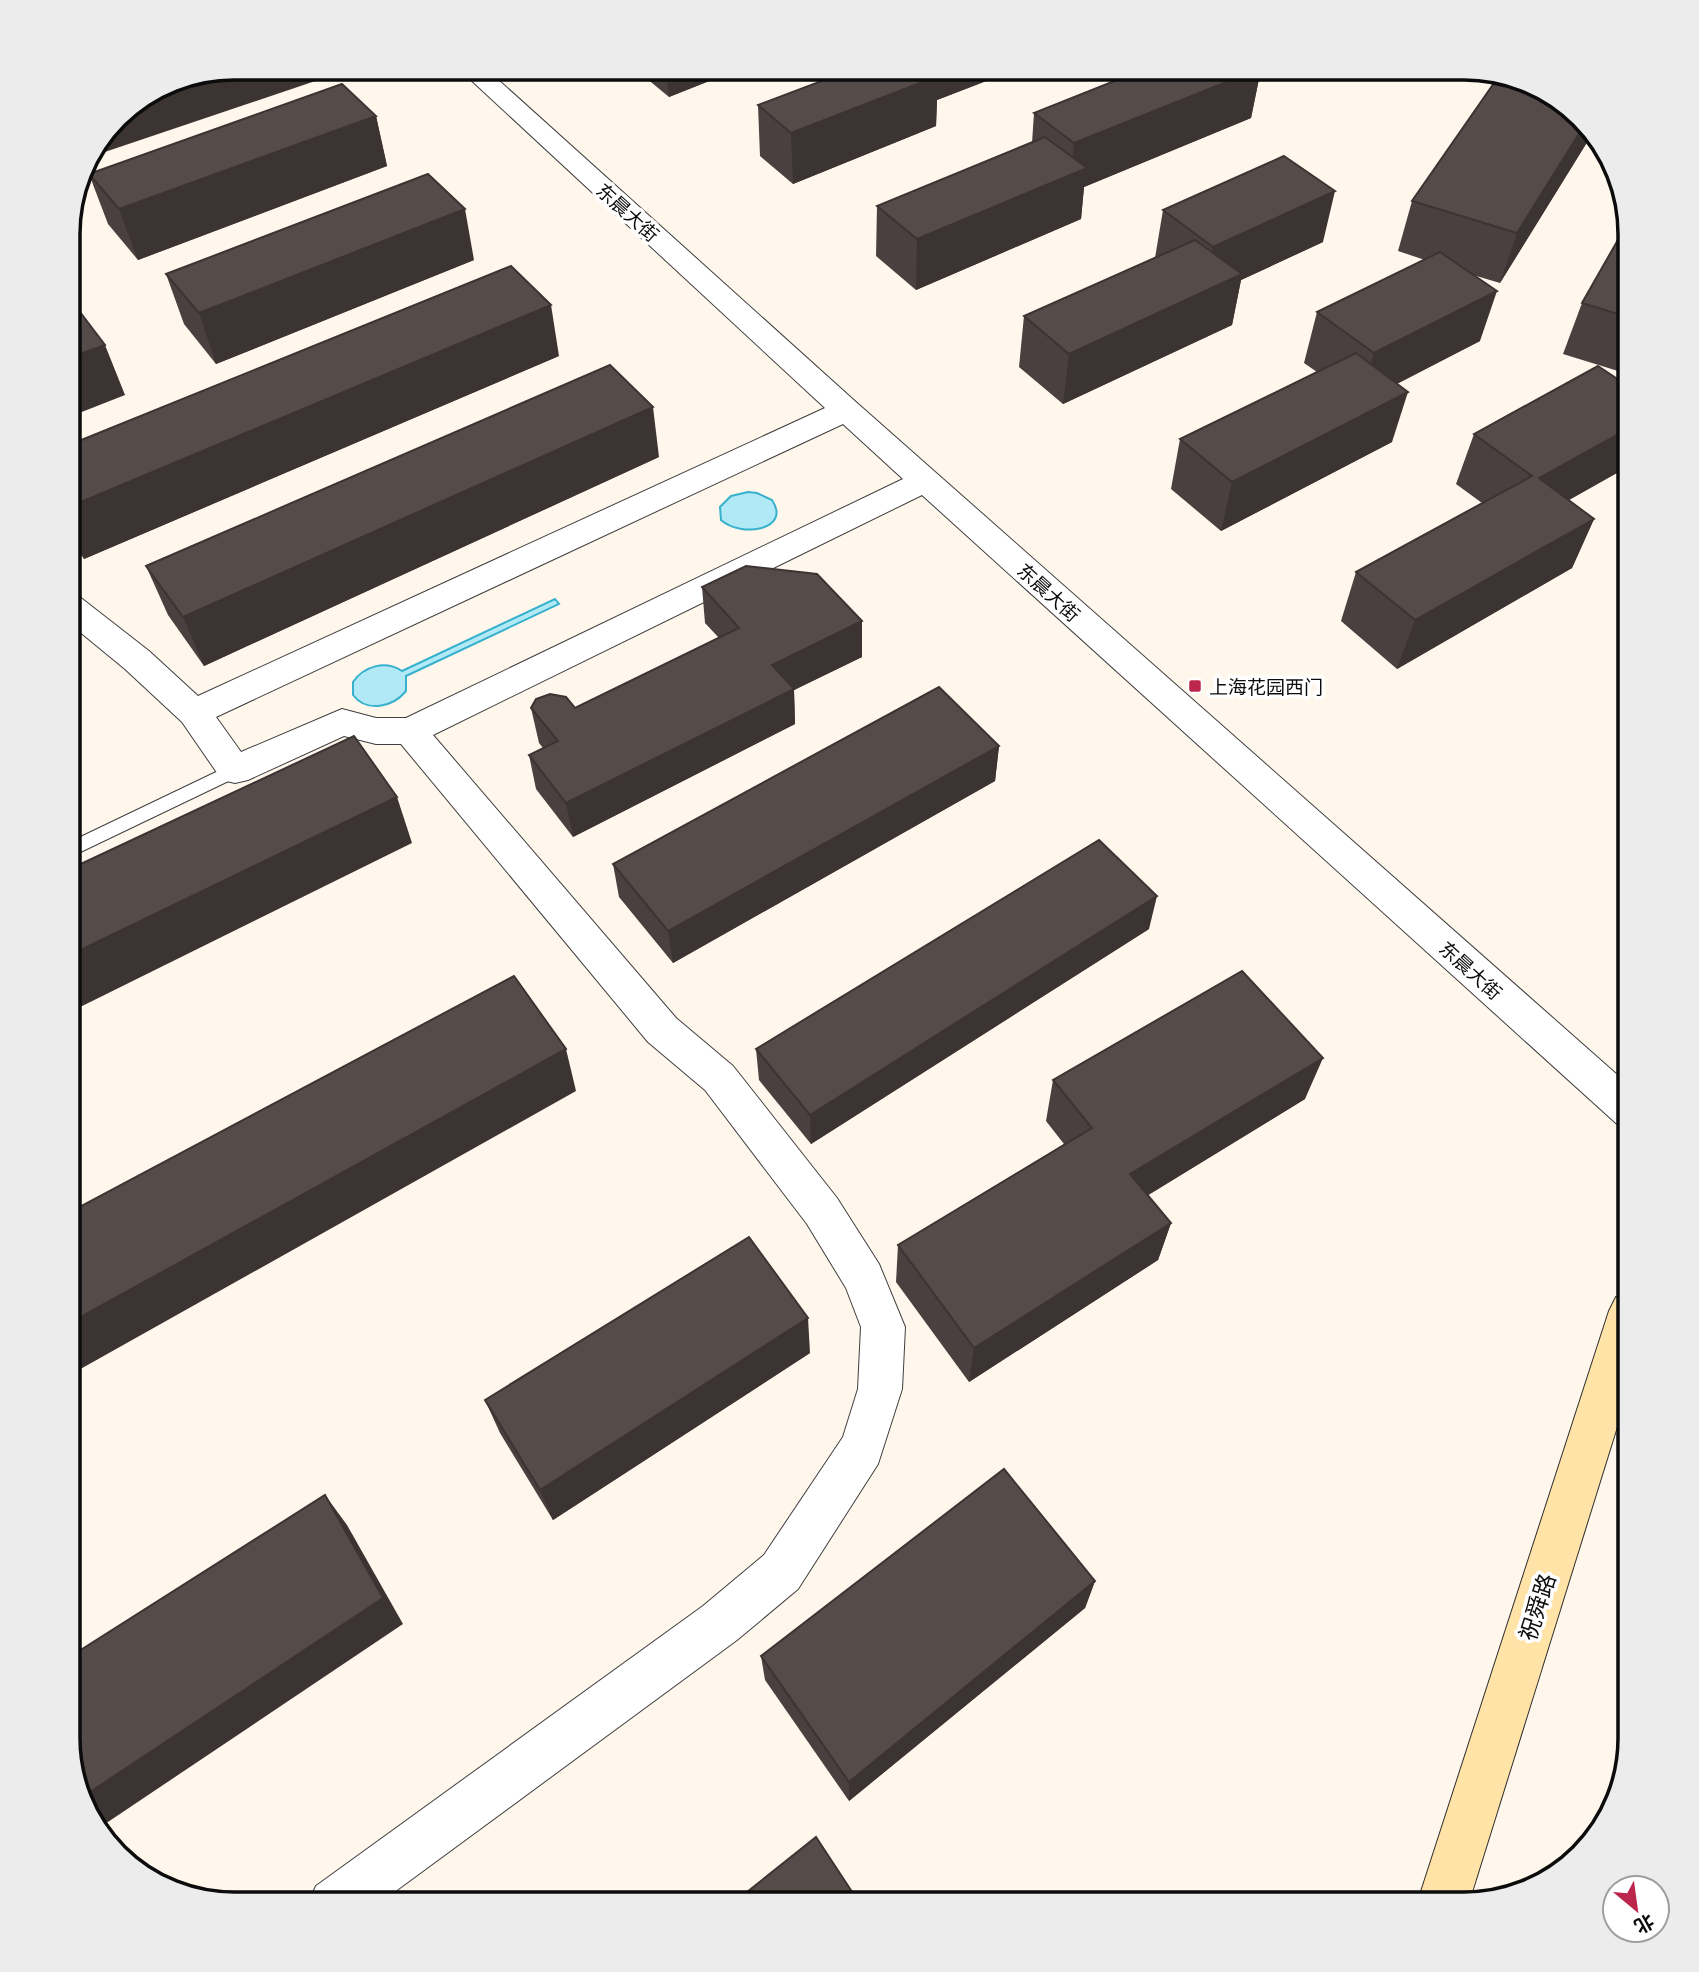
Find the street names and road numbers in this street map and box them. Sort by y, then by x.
street label: 东晨大街 [591,177,665,247]
street label: 东晨大街 [1012,557,1086,627]
street label: 东晨大街 [1434,935,1508,1005]
street label: 祝舜路 [1512,1569,1562,1645]

